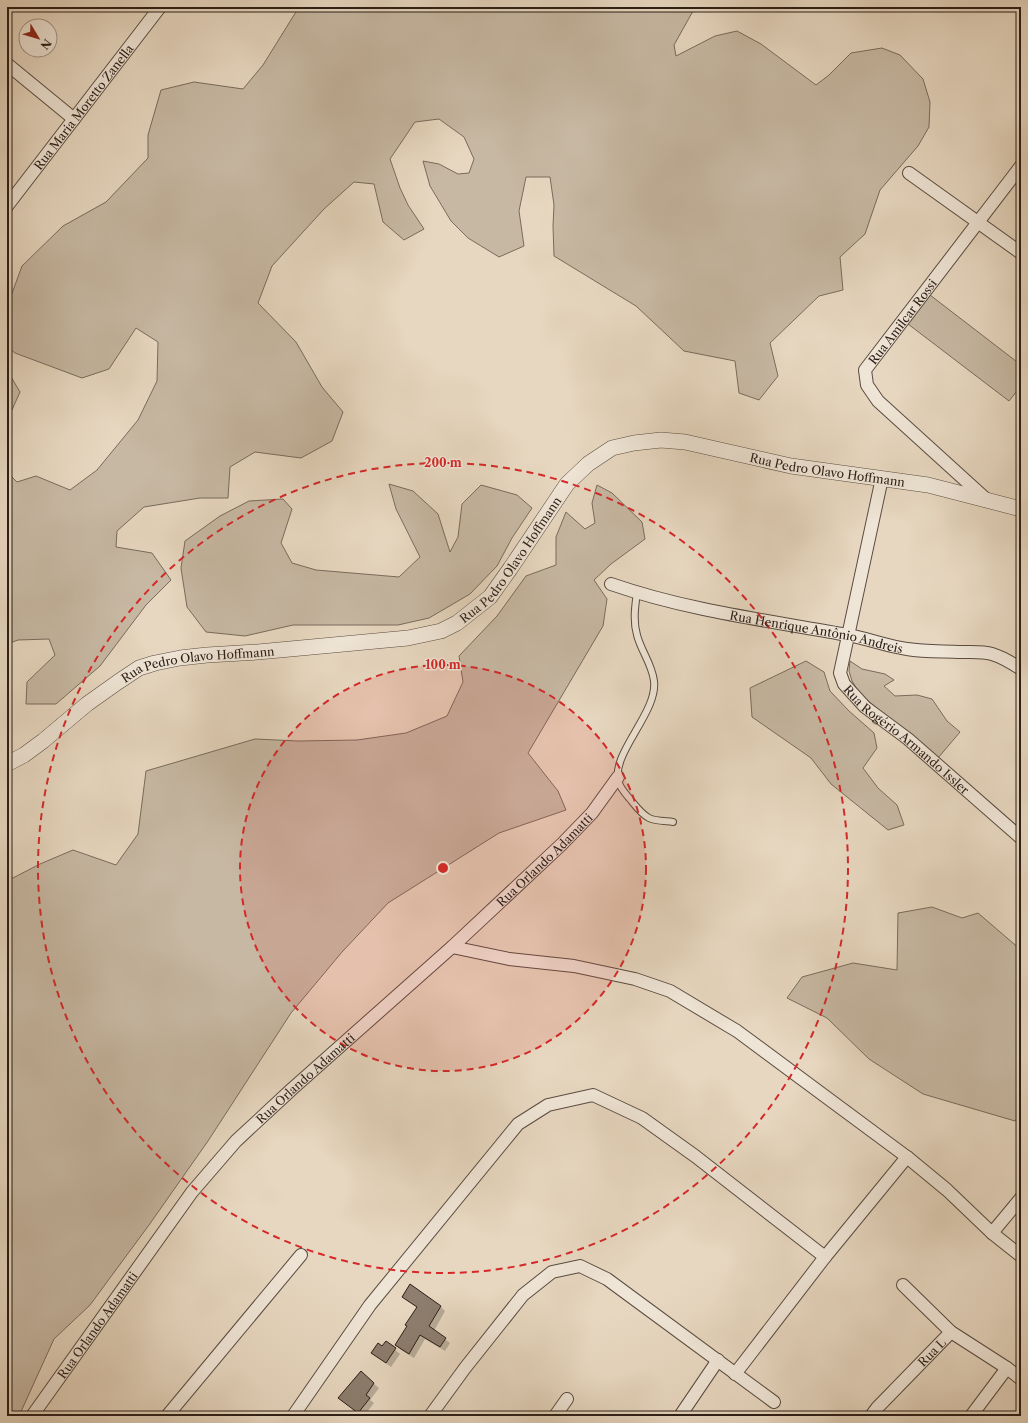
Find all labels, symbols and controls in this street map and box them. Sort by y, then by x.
north arrow [18,18,58,58]
text: N [37,36,54,53]
street label: Rua Maria Moretto Zanella [30,41,137,173]
street label: Rua Amilcar Rossi [865,276,940,367]
street label: Rua Pedro Olavo Hoffmann [748,449,906,489]
text: 200 m [424,455,462,470]
street label: Rua Pedro Olavo Hoffmann [456,493,564,626]
street label: Rua Henrique Antônio Andreis [729,607,904,656]
street label: Rua Pedro Olavo Hoffmann [118,643,276,685]
text: 100 m [425,657,461,672]
street label: Rua Rogério Armando Issler [841,682,973,797]
street label: Rua Orlando Adamatti [493,810,596,909]
centre of rings [436,861,450,875]
street label: Rua Orlando Adamatti [253,1030,358,1126]
street label: Rua Orlando Adamatti [54,1268,140,1381]
street label: Rua L [914,1335,949,1369]

